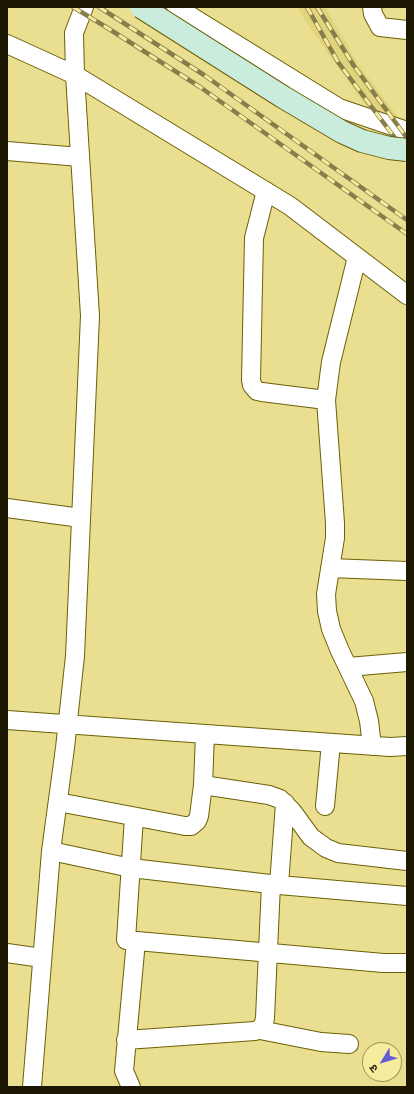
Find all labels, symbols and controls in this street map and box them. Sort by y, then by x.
north arrow [362,1042,402,1082]
text: उ [366,1063,380,1076]

